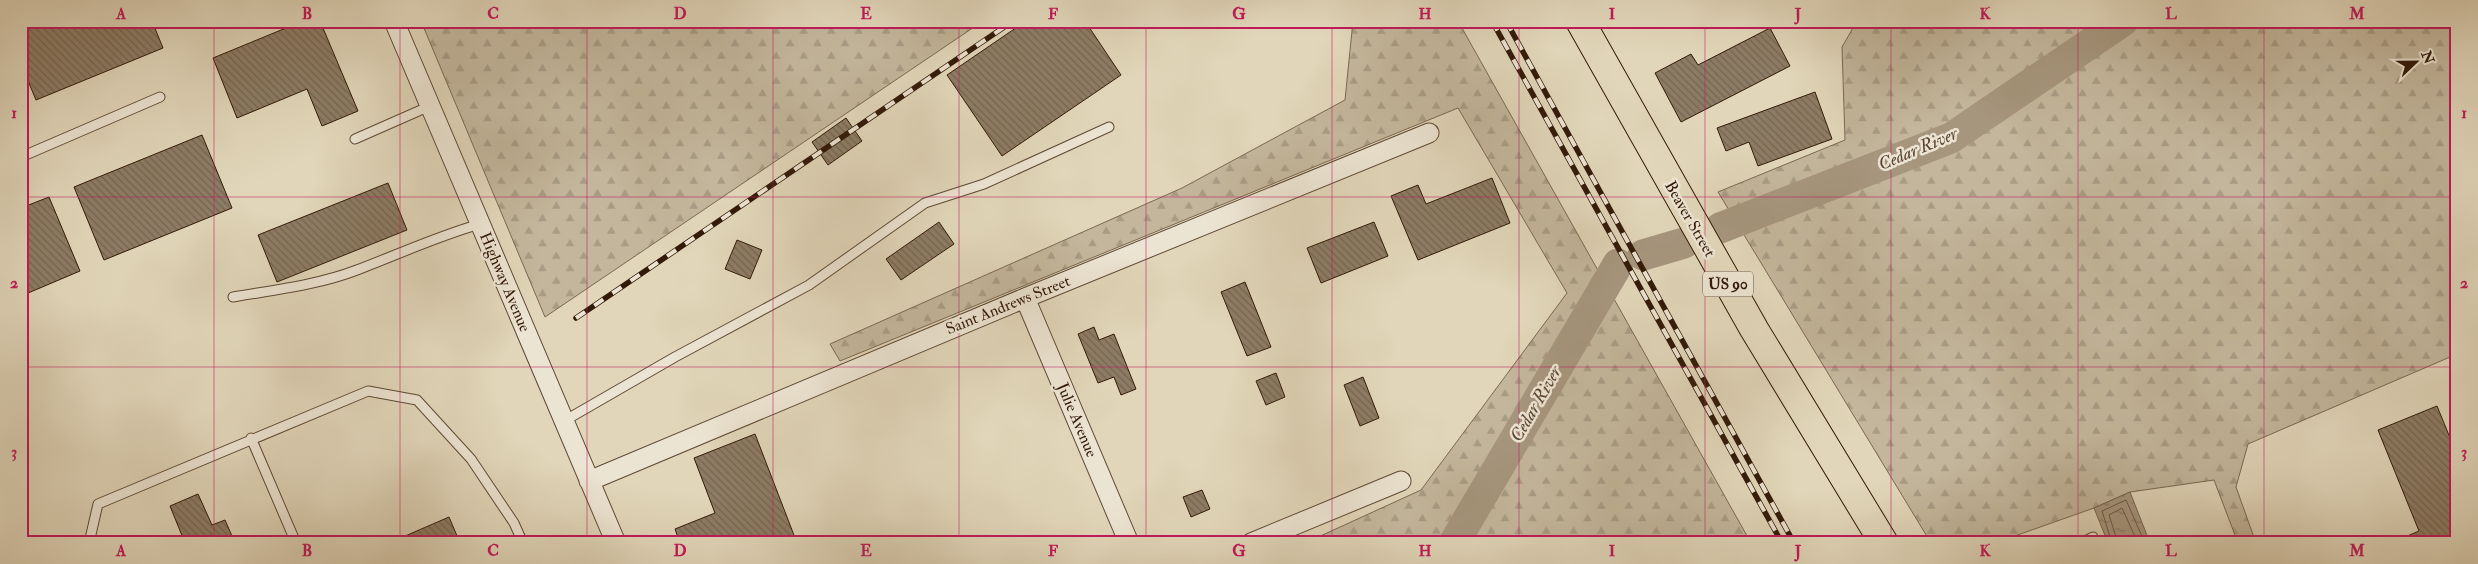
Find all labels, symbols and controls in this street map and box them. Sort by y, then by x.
text: A [115,4,127,24]
text: B [302,4,312,24]
text: C [487,4,499,24]
text: D [673,4,687,24]
text: E [860,4,872,24]
text: F [1048,4,1058,24]
text: G [1232,4,1246,24]
text: H [1418,4,1432,24]
text: I [1609,4,1616,24]
text: J [1794,4,1802,25]
text: K [1979,4,1991,24]
text: L [2165,4,2177,24]
text: M [2348,4,2365,24]
north arrow [2390,38,2440,88]
text: N [2417,47,2438,67]
text: 1 [11,103,17,123]
text: 1 [2461,103,2467,123]
water label: Cedar River [1875,122,1962,176]
street label: Beaver Street [1660,177,1720,261]
street label: Highway Avenue [475,229,535,335]
street label: Saint Andrews Street [943,271,1073,339]
road number: US 90 [1703,272,1753,296]
text: 2 [10,273,18,293]
text: 2 [2460,273,2468,293]
water label: Cedar River [1505,361,1568,446]
street label: Julie Avenue [1051,379,1102,461]
text: 3 [11,442,17,462]
text: 3 [2461,442,2467,462]
text: A [115,541,127,561]
text: B [302,541,312,561]
text: C [487,541,499,561]
text: D [673,541,687,561]
text: E [860,541,872,561]
text: F [1048,541,1058,561]
text: G [1232,541,1246,561]
text: H [1418,541,1432,561]
text: I [1609,541,1616,561]
text: J [1794,541,1802,562]
text: K [1979,541,1991,561]
text: L [2165,541,2177,561]
text: M [2348,541,2365,561]

